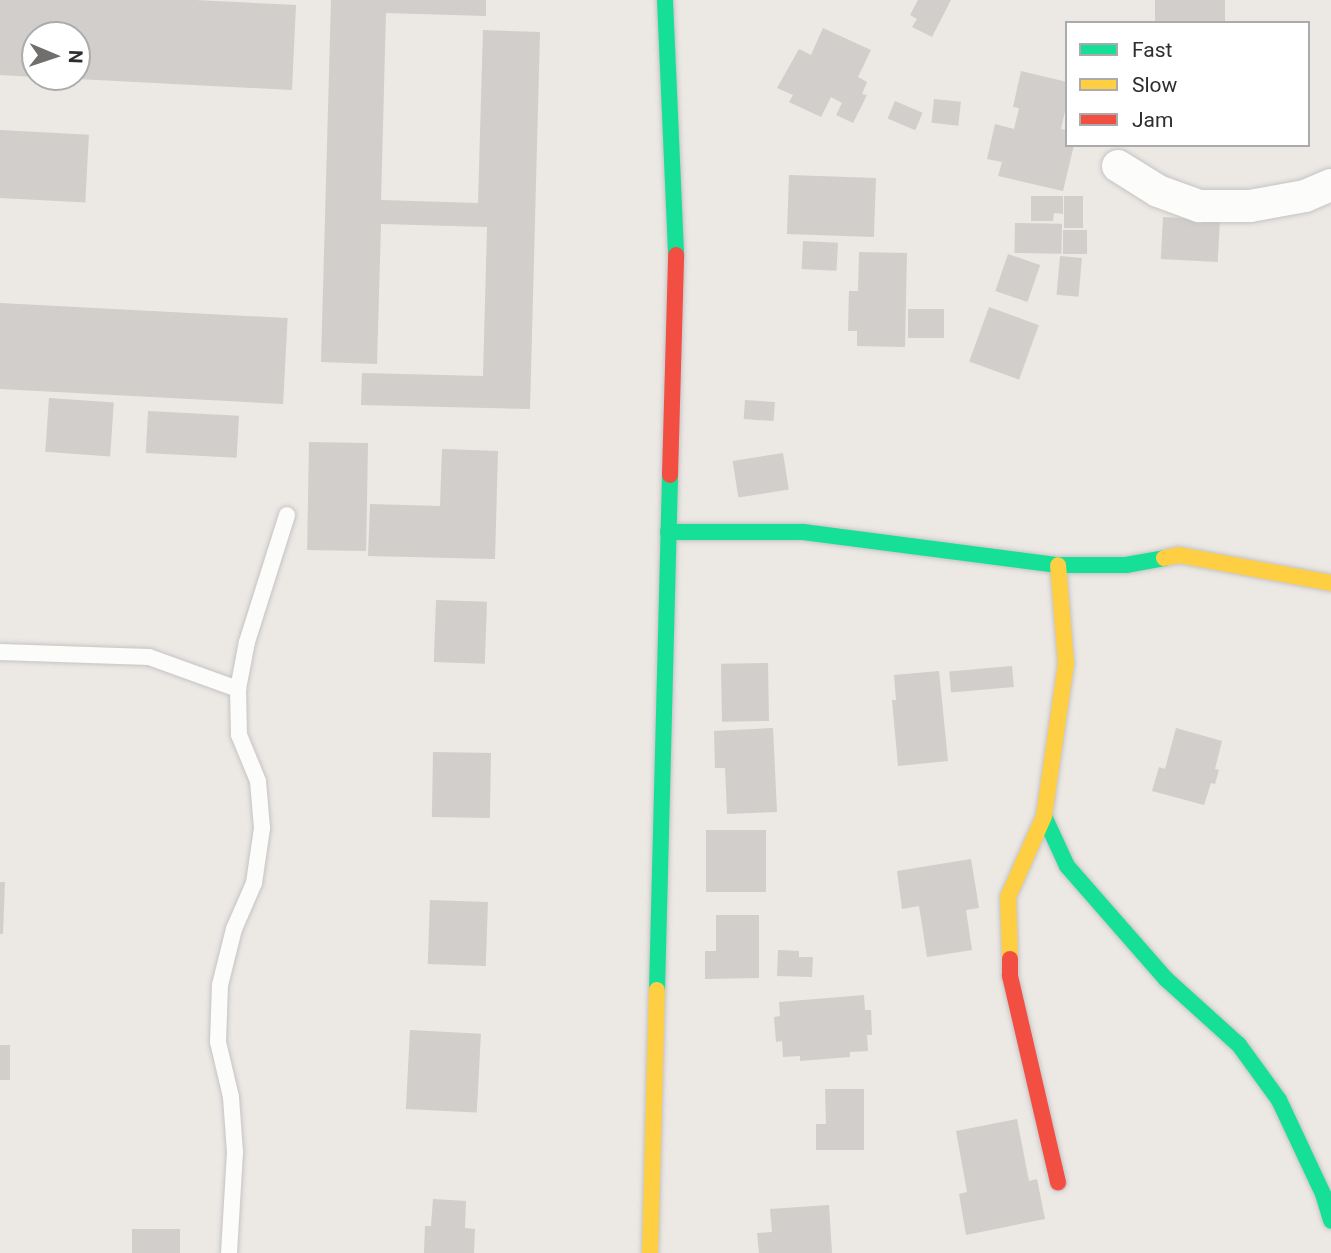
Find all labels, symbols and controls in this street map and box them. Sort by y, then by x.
north arrow [21,21,91,91]
legend [1065,21,1310,147]
text: Fast [1132,38,1172,62]
text: N [64,50,87,64]
text: Slow [1132,73,1177,97]
text: Jam [1132,108,1173,132]

